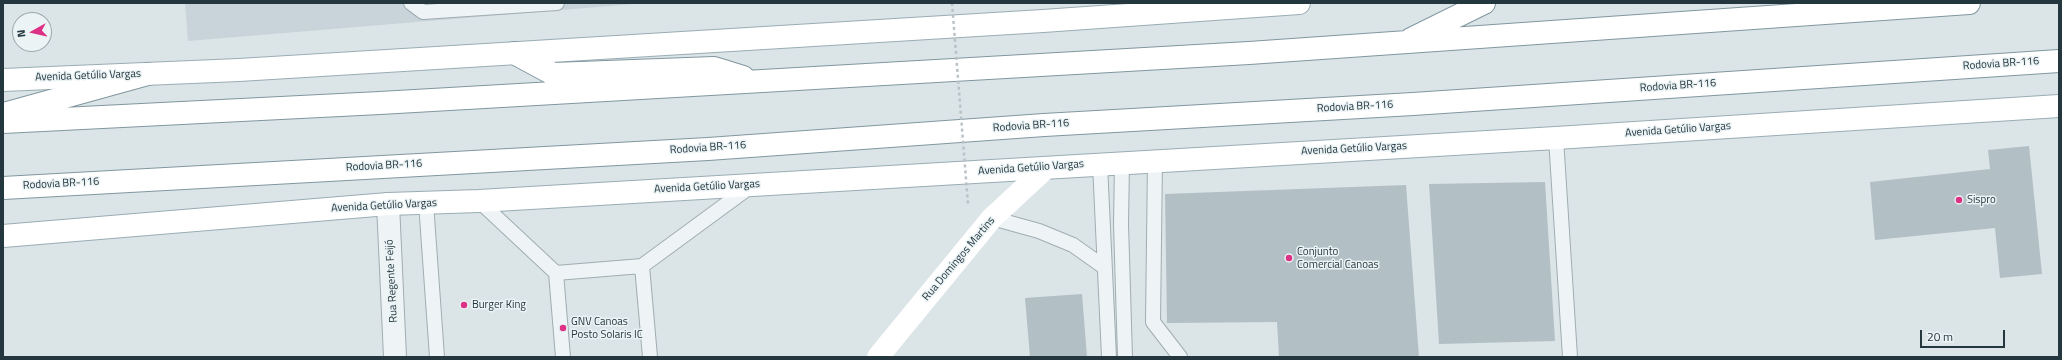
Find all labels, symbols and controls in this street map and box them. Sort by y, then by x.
north arrow [12,12,52,52]
text: N [13,29,30,38]
street label: Rodovia BR-116 [1962,55,2040,73]
street label: Avenida Getúlio Vargas [35,68,141,84]
street label: Rodovia BR-116 [1639,77,1717,95]
street label: Rodovia BR-116 [1317,98,1393,116]
street label: Rodovia BR-116 [992,117,1070,135]
street label: Avenida Getúlio Vargas [1625,120,1731,140]
street label: Rodovia BR-116 [669,139,747,157]
street label: Avenida Getúlio Vargas [1301,140,1407,158]
street label: Rodovia BR-116 [346,157,422,175]
street label: Avenida Getúlio Vargas [978,158,1084,178]
street label: Rodovia BR-116 [23,175,99,193]
street label: Avenida Getúlio Vargas [654,178,760,196]
place label: Sispro [1967,193,1996,207]
marker: Sispro [1954,195,1964,205]
street label: Avenida Getúlio Vargas [331,197,437,215]
street label: Rua Domingos Martins [920,214,998,304]
street label: Rua Regente Feijó [383,239,401,323]
place label: Conjunto Comercial Canoas [1297,245,1379,271]
marker: Conjunto Comercial Canoas [1284,253,1294,263]
place label: Burger King [472,298,526,312]
marker: Burger King [459,300,469,310]
place label: GNV Canoas Posto Solaris IC [571,315,643,341]
scale bar [1922,322,2007,348]
marker: GNV Canoas Posto Solaris IC [558,323,568,333]
text: 20 m [1927,327,1953,346]

